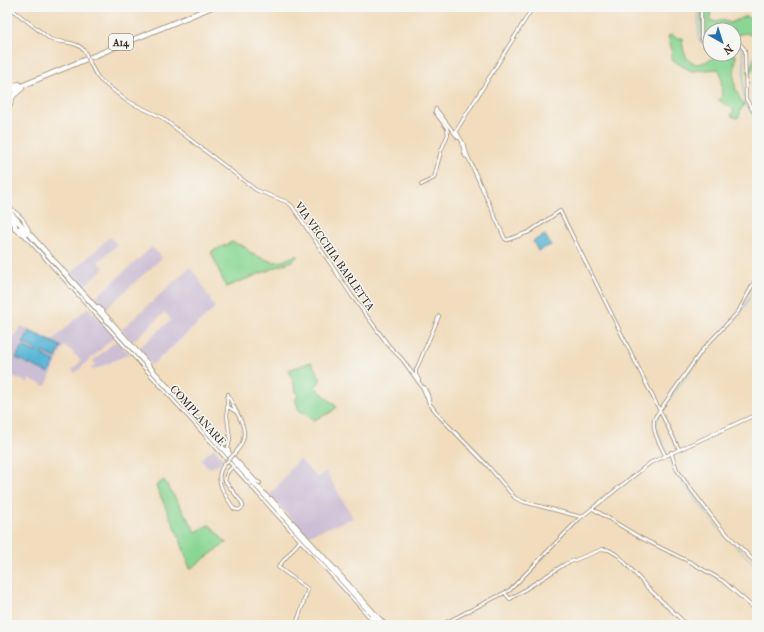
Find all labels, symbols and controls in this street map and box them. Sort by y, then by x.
north arrow [702,22,742,62]
road number: A14 [109,34,133,50]
text: N [720,42,735,57]
street label: VIA VECCHIA BARLETTA [291,199,378,314]
street label: COMPLANARE [167,383,228,448]

